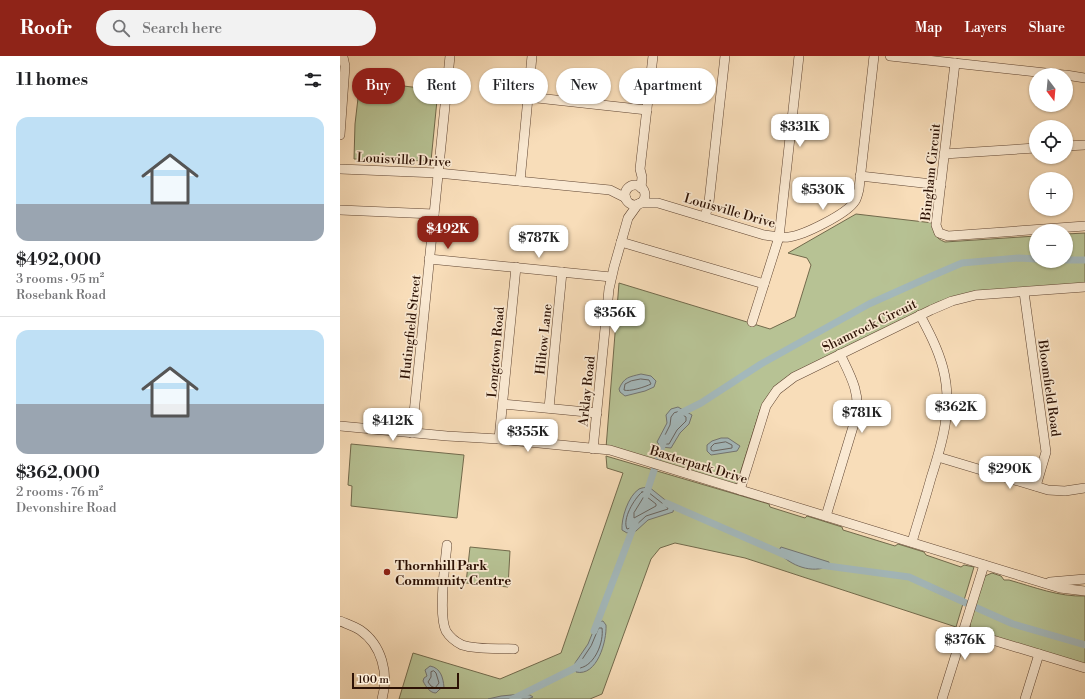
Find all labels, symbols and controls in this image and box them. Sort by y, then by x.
search box [96,10,376,46]
text: Roofr [20,16,72,40]
icon: search [110,17,132,39]
text: Search here [142,19,222,38]
text: Map [915,19,942,37]
text: Layers [964,19,1007,37]
text: Share [1029,19,1065,37]
chip: Buy [352,68,405,104]
chip: Rent [413,68,471,104]
chip: Filters [479,68,548,104]
chip: New [556,68,611,104]
chip: Apartment [619,68,716,104]
north arrow [1029,68,1073,112]
map controls [1029,68,1073,268]
text: 11 homes [16,69,88,91]
icon: filters [302,69,324,91]
pin: $331K [772,114,828,148]
text: $331K [780,119,820,135]
button: locate [1029,120,1073,164]
street label: Bingham Circuit [918,122,944,223]
icon: home [134,143,206,215]
street label: Louisville Drive [356,150,452,170]
button: + [1029,172,1073,216]
pin: $530K [795,177,851,211]
text: $530K [801,182,845,198]
street label: Louisville Drive [682,190,778,232]
pin: $492K [420,216,476,250]
text: $492K [426,221,470,237]
button: − [1029,224,1073,268]
pin: $787K [511,225,567,259]
text: $787K [518,230,560,246]
text: $492,000 [16,249,101,271]
text: 3 rooms · 95 m² [16,271,104,287]
street label: Hutingfield Street [398,274,424,380]
text: Rosebank Road [16,287,106,303]
street label: Shamrock Circuit [819,296,920,356]
pin: $356K [587,300,643,334]
street label: Hiltow Lane [532,302,556,375]
street label: Longtown Road [484,305,508,398]
text: $356K [594,305,636,321]
street label: Bloomfield Road [1034,338,1064,438]
street label: Arklay Road [575,355,599,428]
icon: home [134,356,206,428]
pin: $362K [928,394,984,428]
text: $362K [935,399,977,415]
pin: $781K [834,400,890,434]
text: $781K [842,405,882,421]
pin: $412K [365,408,421,442]
text: $412K [372,413,414,429]
pin: $355K [500,419,556,453]
text: $355K [507,424,549,440]
street label: Baxterpark Drive [647,442,750,488]
pin: $290K [982,456,1038,490]
text: $290K [988,461,1032,477]
text: $362,000 [16,462,100,484]
text: 2 rooms · 76 m² [16,484,103,500]
text: Devonshire Road [16,500,116,516]
place label: Thornhill Park Community Centre [395,558,511,589]
marker: Thornhill Park Community Centre [382,567,392,577]
pin: $376K [937,627,993,661]
text: $376K [944,632,986,648]
scale bar [352,671,459,690]
text: 100 m [358,673,389,687]

